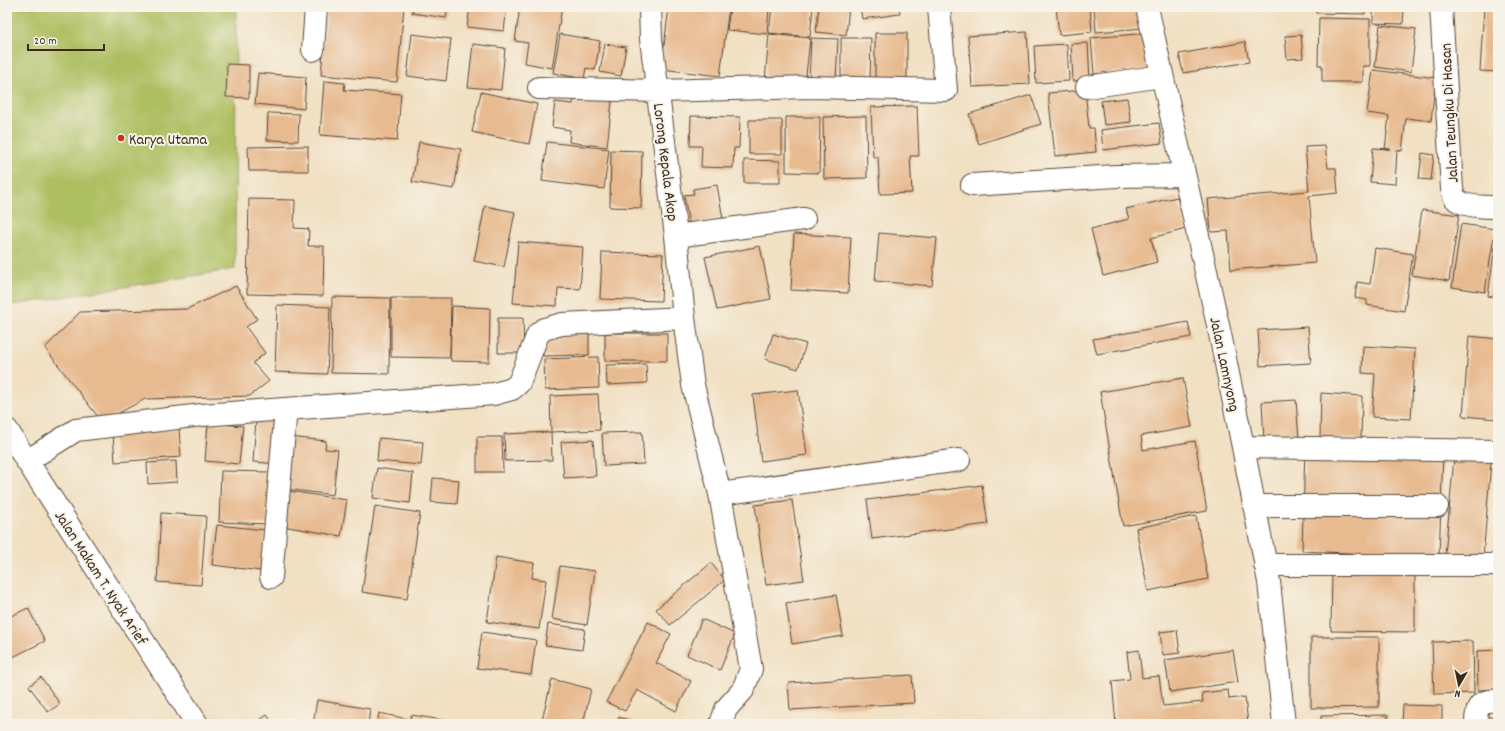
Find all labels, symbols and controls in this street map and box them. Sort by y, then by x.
scale bar [28,26,104,52]
text: 20 m [34,33,57,50]
street label: Jalan Teungku Di Hasan [1435,42,1466,183]
street label: Lorong Kepala Akop [646,102,683,223]
place label: Karya Utama [129,129,208,152]
marker: Karya Utama [116,133,126,143]
street label: Jalan Lamnyong [1202,315,1245,414]
street label: Jalan Makam T. Nyak Arief [48,507,152,651]
north arrow [1439,665,1479,705]
text: N [1453,684,1462,701]

